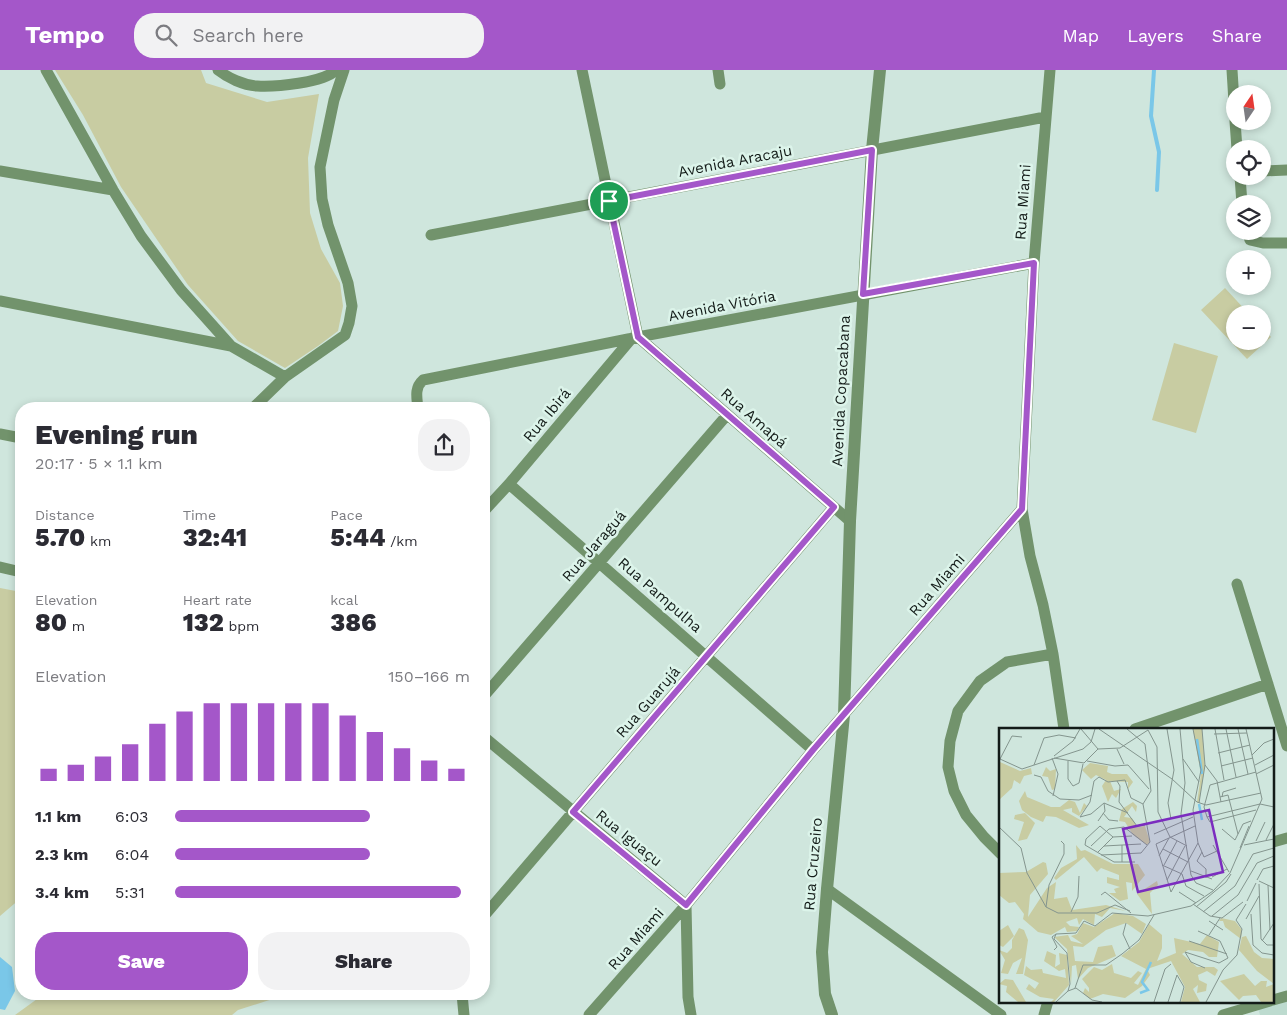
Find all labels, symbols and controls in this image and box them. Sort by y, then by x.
search box [134,13,484,58]
text: Tempo [25,21,104,49]
icon: search [152,21,180,49]
text: Search here [192,24,304,47]
text: Map [1062,25,1099,46]
text: Layers [1127,25,1184,46]
text: Share [1212,25,1262,46]
north arrow [1226,85,1271,130]
map controls [1226,85,1271,350]
button: locate [1226,140,1271,185]
street label: Avenida Aracaju [677,141,793,181]
street label: Rua Miami [1011,164,1035,240]
pin [588,180,630,222]
icon: arrive [595,187,623,215]
button: layers [1226,195,1271,240]
button: + [1226,250,1271,295]
street label: Avenida Vitória [667,287,778,325]
button: − [1226,305,1271,350]
street label: Avenida Copacabana [828,314,854,467]
street label: Rua Ibirá [519,384,575,445]
street label: Rua Amapá [717,384,791,452]
text: Evening run [35,418,198,451]
button: share [418,419,470,471]
text: 20:17 · 5 × 1.1 km [35,454,162,473]
street label: Rua Jaraguá [558,506,630,585]
text: Distance [35,507,95,523]
text: Time [183,507,216,523]
text: Pace [330,507,363,523]
text: 5.70 [35,523,85,552]
text: 32:41 [183,523,247,552]
text: 5:44 [330,523,385,552]
text: km [85,533,111,549]
text: /km [385,533,418,549]
street label: Rua Miami [905,550,969,620]
street label: Rua Pampulha [614,554,706,637]
text: Elevation [35,592,98,608]
text: Heart rate [183,592,252,608]
text: kcal [330,592,358,608]
text: 80 [35,608,67,637]
text: 132 [183,608,224,637]
text: 386 [330,608,377,637]
text: m [67,618,85,634]
text: bpm [224,618,259,634]
street label: Rua Guarujá [612,662,684,741]
text: Elevation [35,667,106,686]
text: 150–166 m [388,667,470,686]
inset map [999,728,1274,1002]
street label: Rua Iguaçu [592,806,666,870]
text: 1.1 km [35,807,81,826]
text: 6:03 [115,807,148,826]
street label: Rua Cruzeiro [800,817,826,911]
text: 2.3 km [35,845,88,864]
text: 6:04 [115,845,149,864]
text: 3.4 km [35,883,89,902]
text: 5:31 [115,883,145,902]
street label: Rua Miami [604,904,668,974]
button: Save [35,932,248,990]
button: Share [258,932,470,990]

